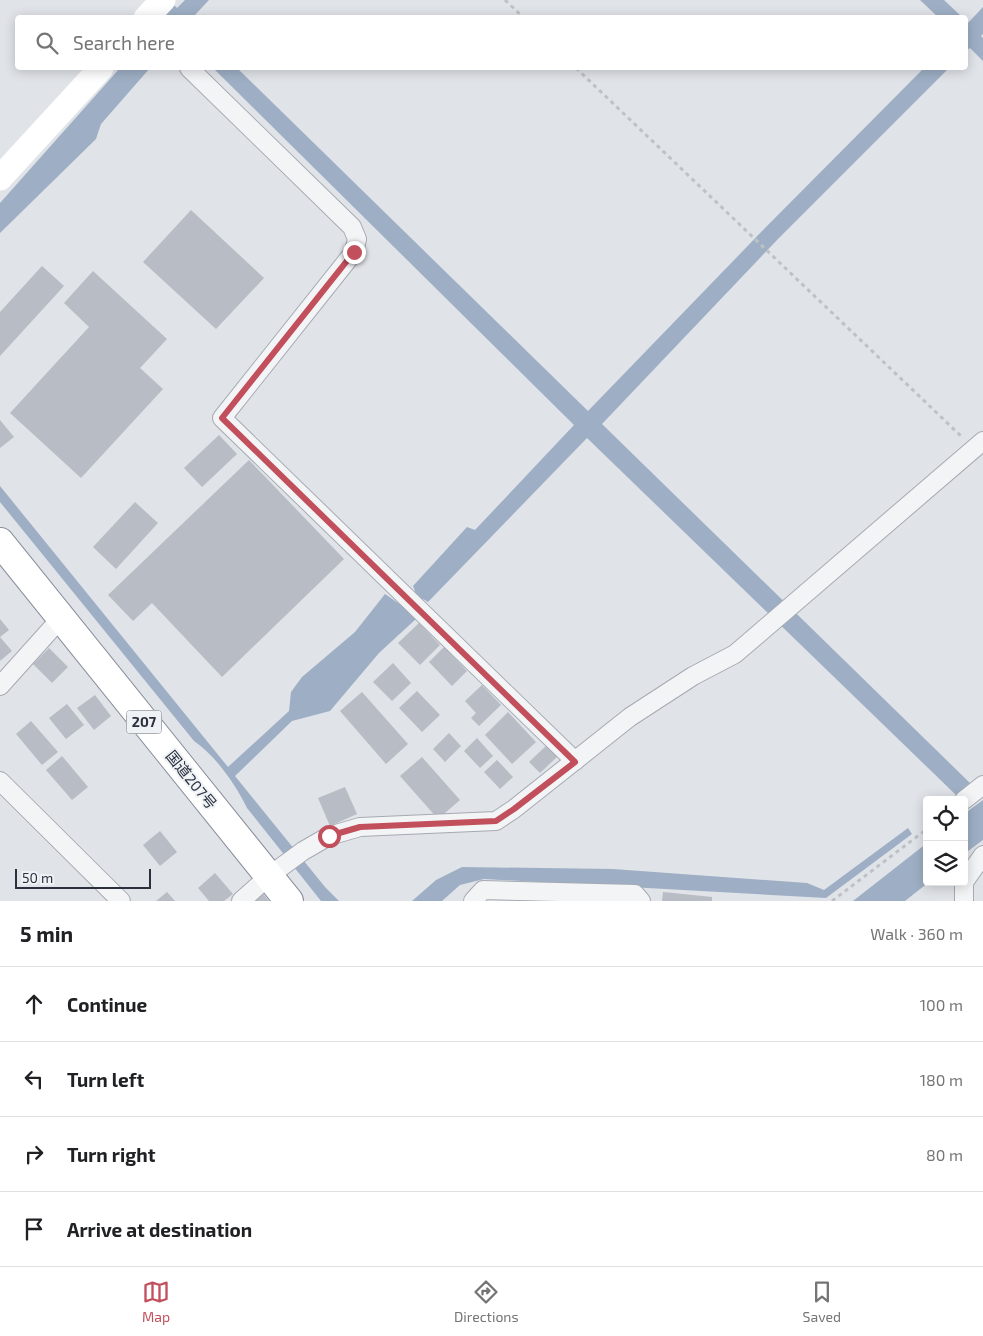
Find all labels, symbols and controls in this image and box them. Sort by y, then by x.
search box [15,15,968,70]
icon: search [33,29,61,57]
text: Search here [73,31,175,54]
route end [343,241,366,264]
road number: 207 [126,710,162,734]
street label: 国道207号 [163,746,221,812]
map controls [923,796,968,886]
button: locate [923,796,968,841]
route start [318,825,341,848]
button: layers [923,841,968,886]
scale bar [15,866,151,889]
text: 50 m [22,869,53,886]
text: 5 min [20,921,73,946]
text: Walk · 360 m [870,924,963,943]
icon: ahead [20,990,48,1018]
text: Continue [67,993,147,1016]
text: 100 m [920,995,963,1014]
icon: left [20,1065,48,1093]
text: Turn left [67,1068,144,1091]
text: 180 m [920,1070,963,1089]
icon: right [20,1140,48,1168]
text: Turn right [67,1143,155,1166]
text: 80 m [926,1145,963,1164]
icon: arrive [20,1215,48,1243]
text: Arrive at destination [67,1218,252,1241]
tab: Map [142,1278,170,1325]
tab: Directions [454,1278,519,1325]
tab: Saved [803,1278,841,1325]

